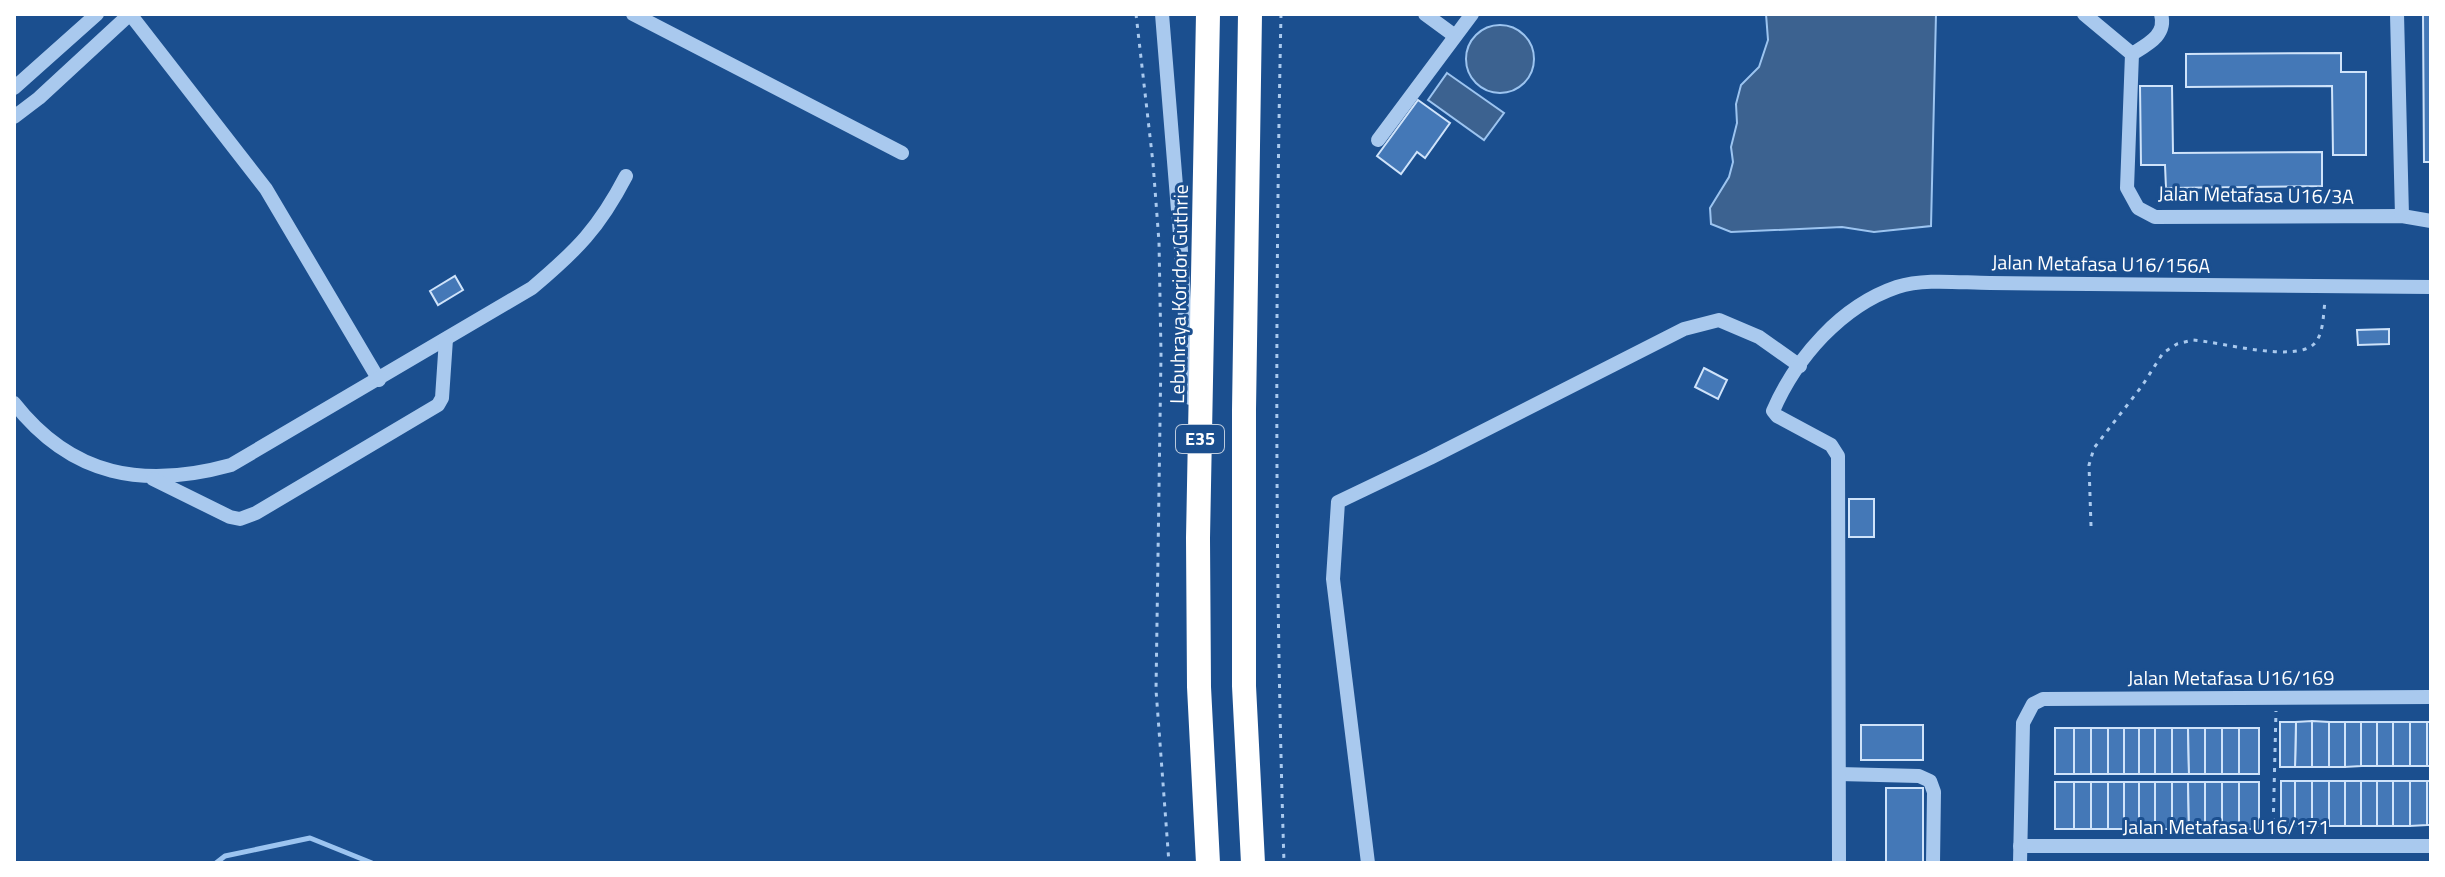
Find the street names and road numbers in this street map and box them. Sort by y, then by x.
street label: Jalan Metafasa U16/3A [2158,177,2355,212]
street label: Lebuhraya Koridor Guthrie [1161,184,1196,404]
street label: Jalan Metafasa U16/156A [1991,246,2211,281]
road number: E35 [1176,425,1224,453]
street label: Jalan Metafasa U16/169 [2128,662,2334,693]
street label: Jalan Metafasa U16/171 [2123,811,2329,842]

